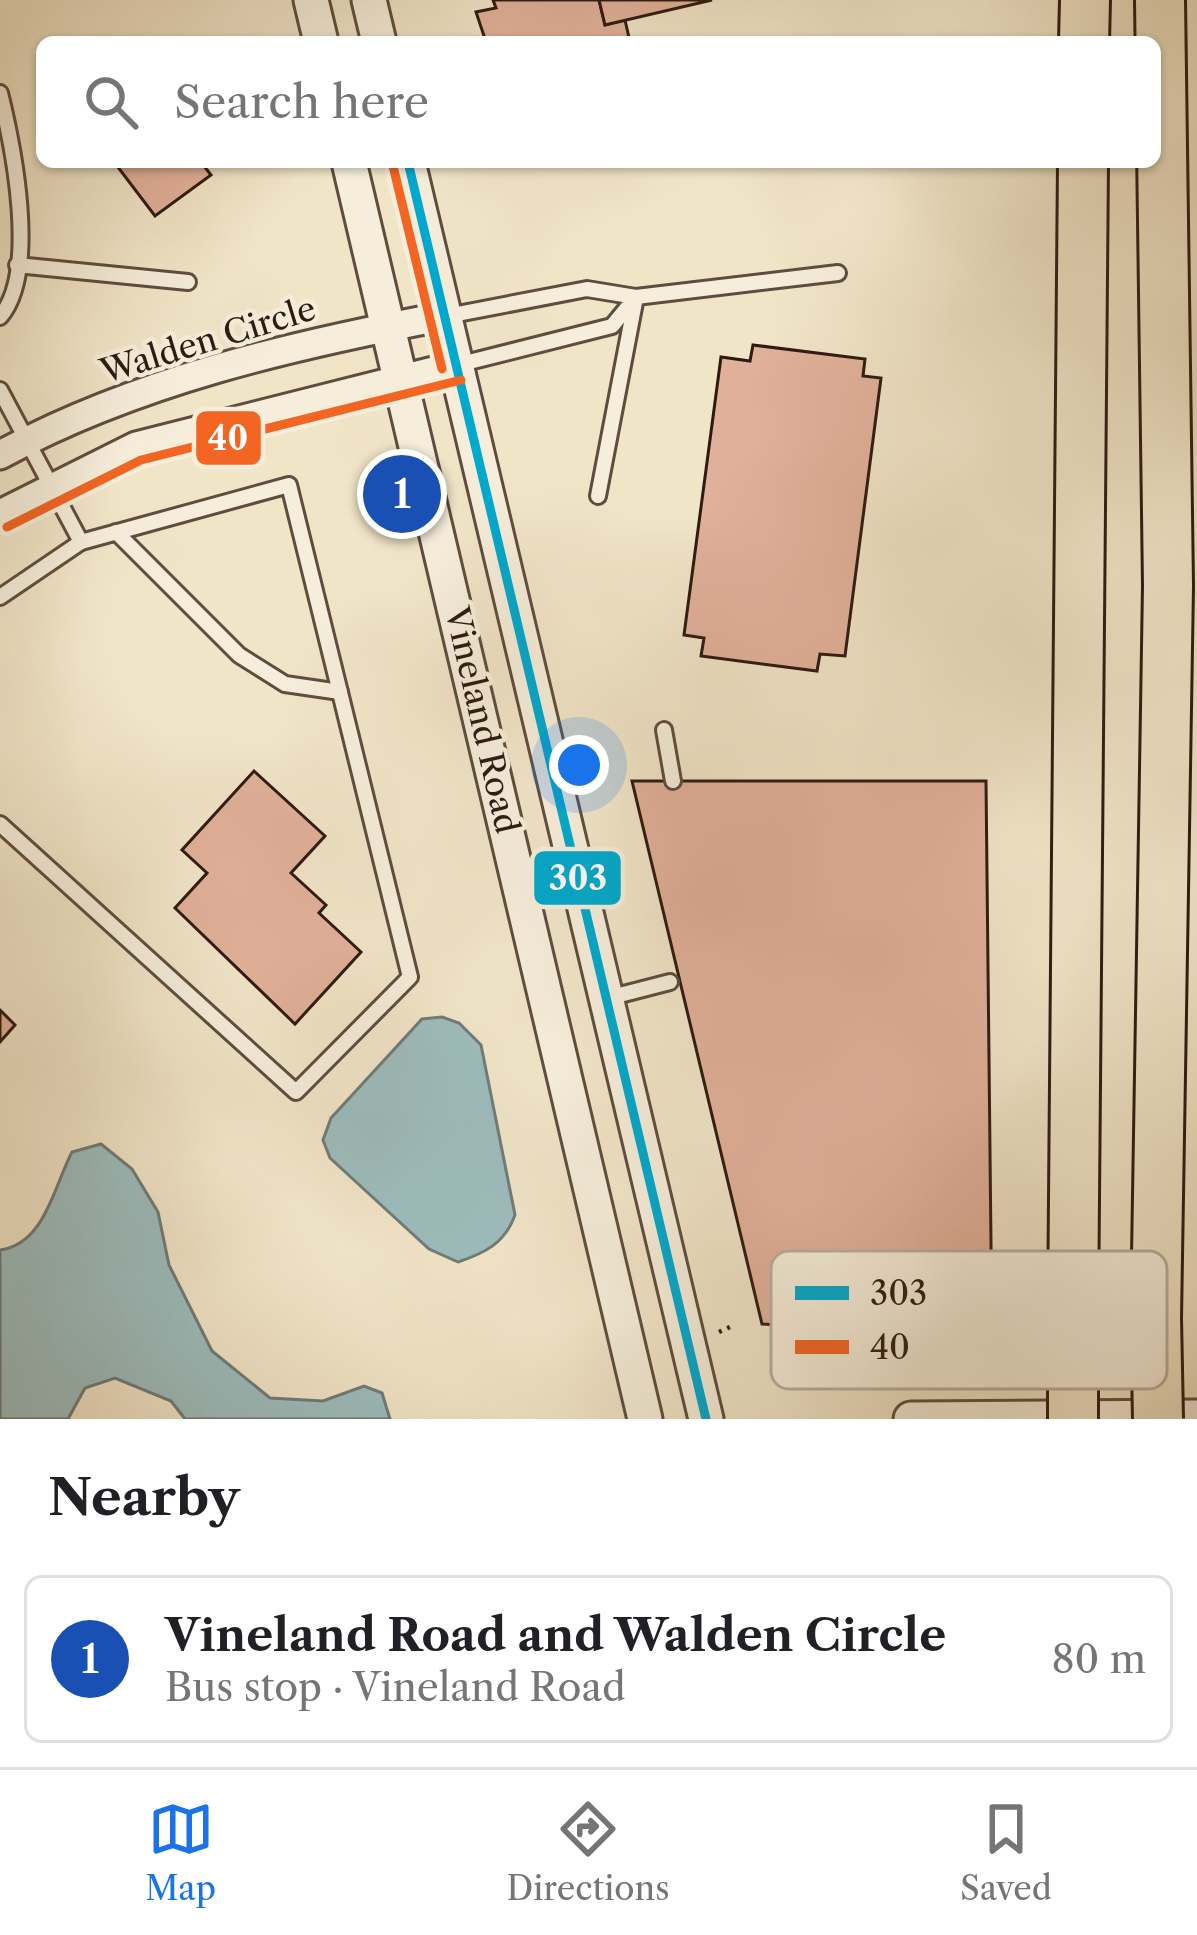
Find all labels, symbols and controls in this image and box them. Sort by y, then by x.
search box [36,36,1161,168]
icon: search [78,69,144,135]
text: Search here [174,74,429,130]
street label: Walden Circle [94,288,321,392]
line badge: 40 [194,409,263,467]
text: 40 [208,418,248,459]
pin: 1 [363,449,441,539]
street label: Vineland Road [436,602,528,837]
your location [549,735,609,795]
line badge: 303 [532,849,623,907]
text: 303 [549,858,607,899]
legend [771,1251,1167,1389]
text: 303 [870,1273,927,1314]
text: 40 [870,1327,910,1368]
text: Nearby [48,1466,240,1528]
text: Vineland Road and Walden Circle [165,1607,946,1663]
text: 1 [81,1635,99,1683]
text: 80 m [1051,1635,1146,1683]
text: Bus stop · Vineland Road [165,1663,626,1711]
tab: Map [145,1796,216,1909]
tab: Directions [507,1796,670,1909]
tab: Saved [960,1796,1052,1909]

